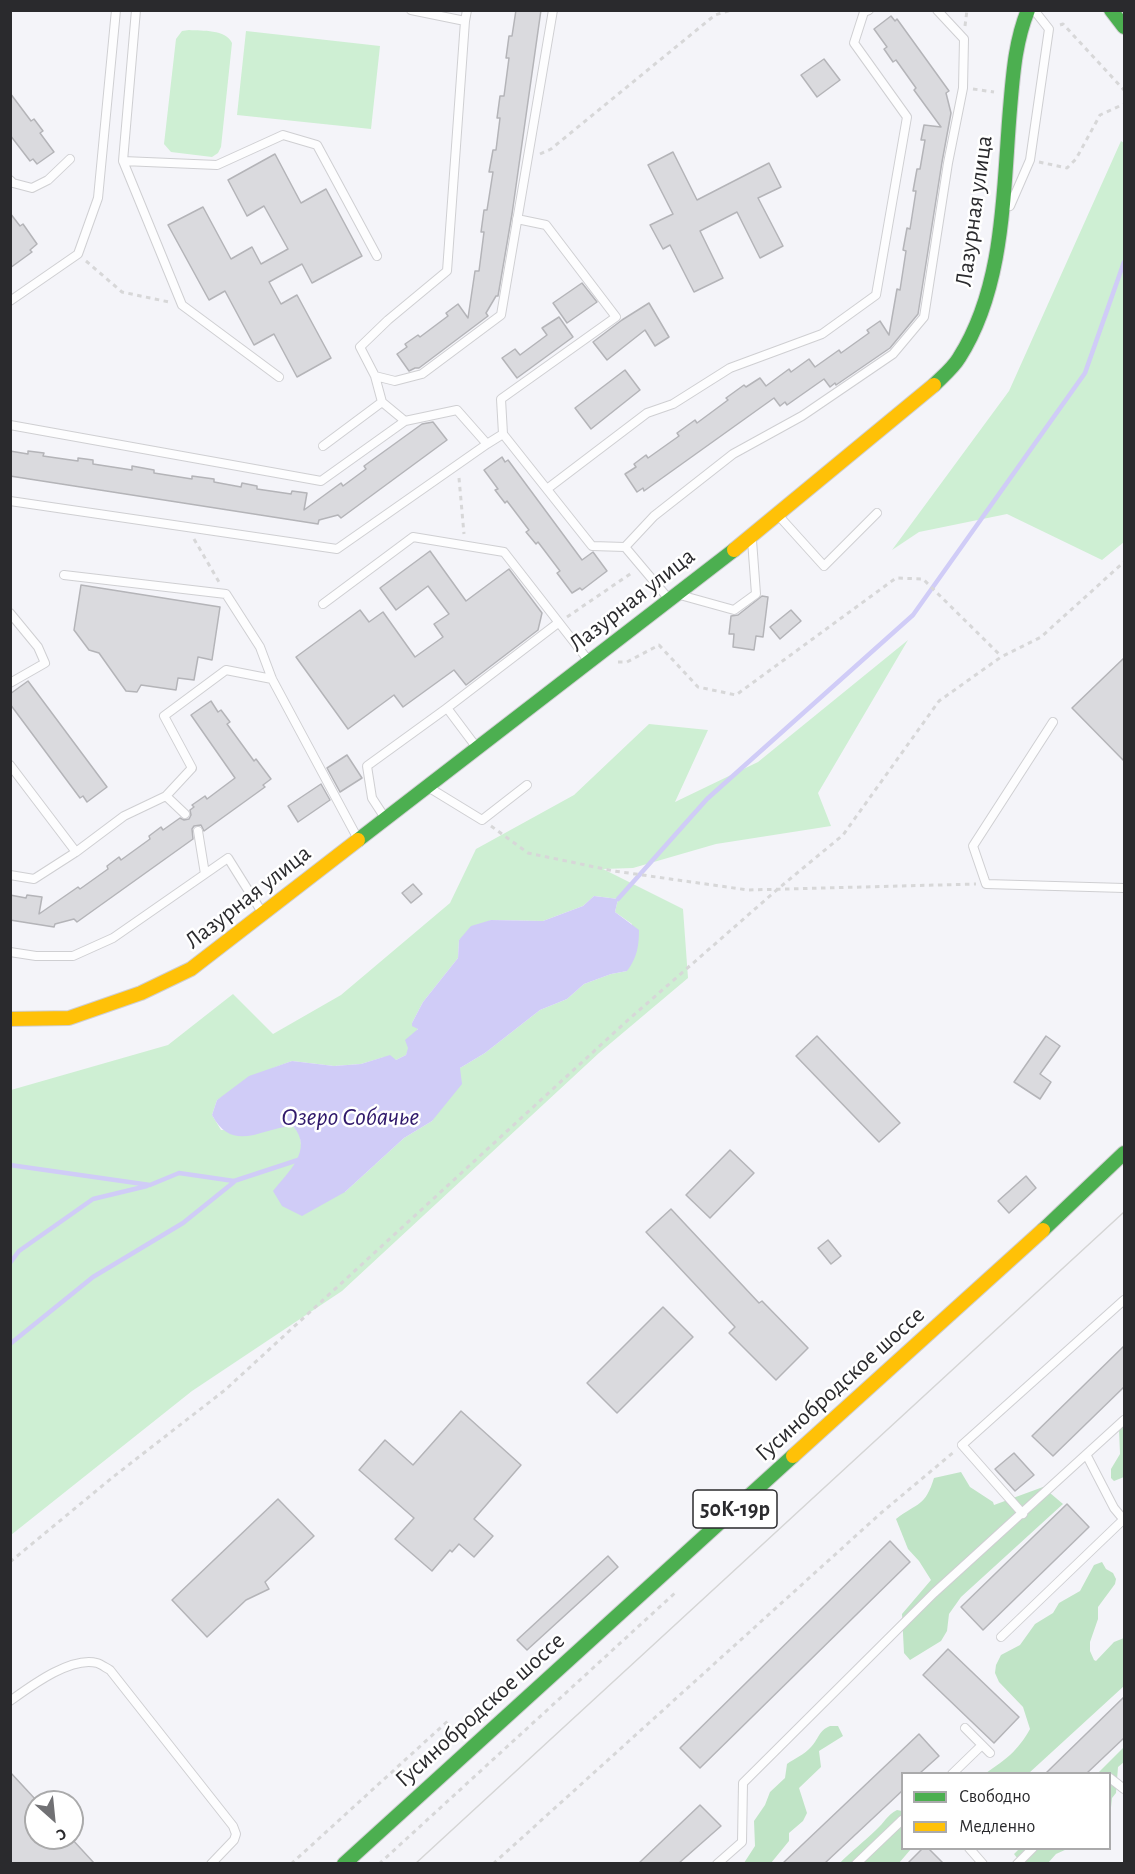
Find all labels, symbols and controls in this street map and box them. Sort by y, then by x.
street label: Лазурная улица [949,134,999,288]
street label: Лазурная улица [563,542,701,658]
street label: Лазурная улица [179,839,317,955]
water label: Озеро Собачье [281,1101,419,1133]
street label: Гусинобродское шоссе [749,1300,931,1468]
road number: 50К-19р [693,1490,777,1528]
street label: Гусинобродское шоссе [389,1626,571,1794]
legend [901,1772,1111,1850]
text: Свободно [959,1788,1031,1806]
north arrow [24,1790,84,1850]
text: Медленно [959,1818,1035,1836]
text: С [54,1825,69,1843]

